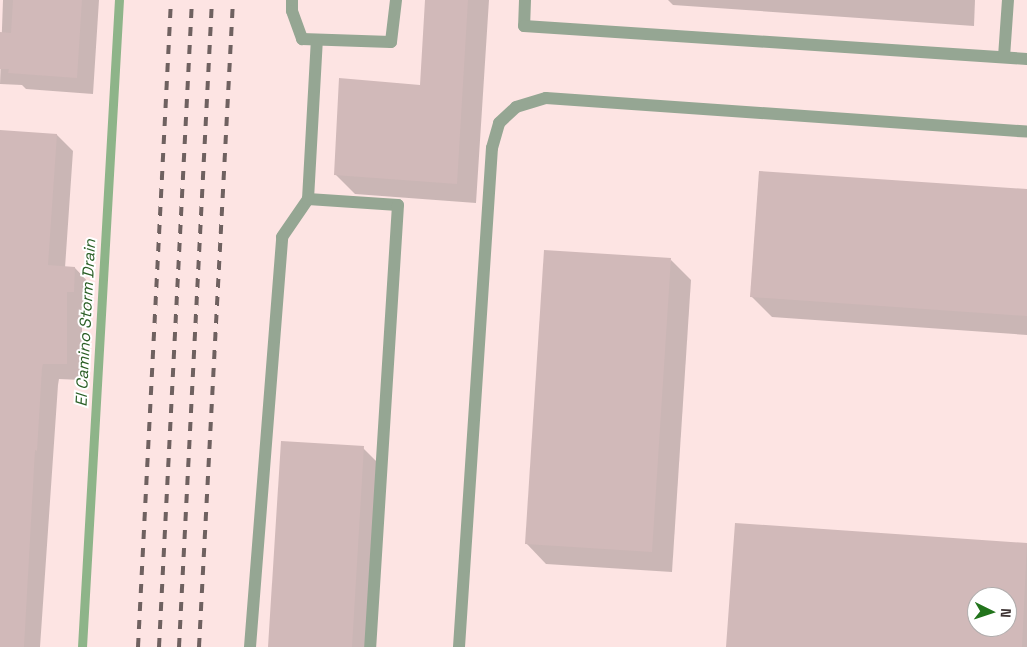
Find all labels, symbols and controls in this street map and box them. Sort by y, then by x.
water label: El Camino Storm Drain [72,239,100,407]
north arrow [967,587,1017,637]
text: N [997,608,1015,618]

